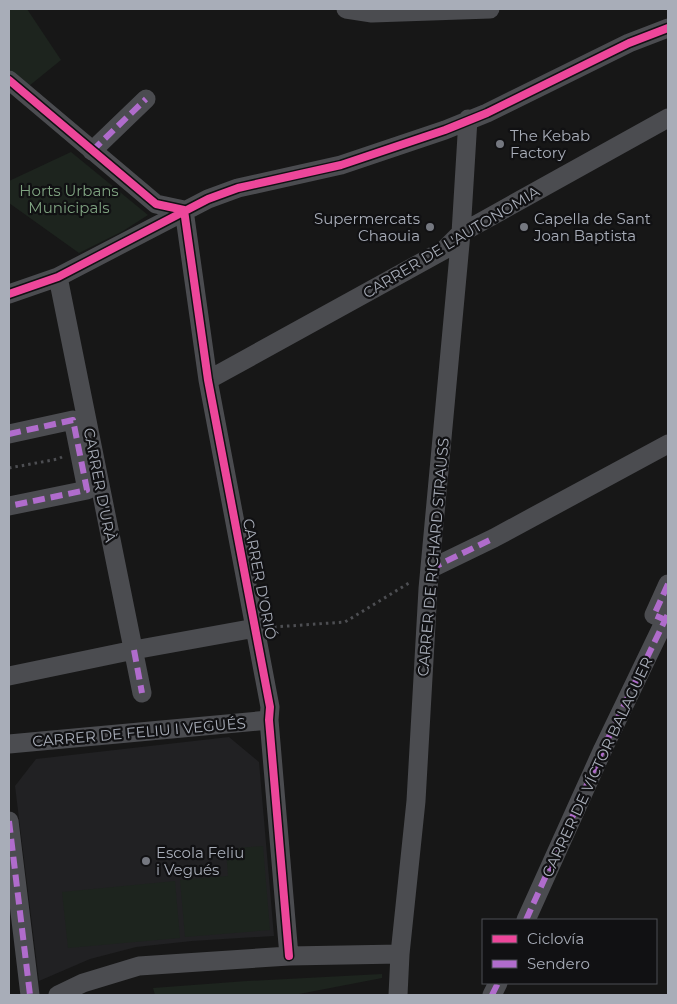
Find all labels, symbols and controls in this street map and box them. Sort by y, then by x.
place label: The Kebab Factory [510,126,590,162]
marker: The Kebab Factory [494,138,506,150]
park label: Horts Urbans Municipals [19,181,119,217]
street label: CARRER DE L'AUTONOMIA [359,182,543,302]
place label: Supermercats Chaouia [314,209,420,245]
place label: Capella de Sant Joan Baptista [533,209,651,245]
marker: Supermercats Chaouia [424,221,436,233]
marker: Capella de Sant Joan Baptista [518,221,530,233]
street label: CARRER D'URÀ [80,426,120,544]
street label: CARRER DE RICHARD STRAUSS [413,437,453,677]
street label: CARRER D'ORIÓ [239,517,281,641]
street label: CARRER DE VÍCTOR BALAGUER [538,654,657,880]
street label: CARRER DE FELIU I VEGUÉS [32,713,246,751]
place label: Escola Feliu i Vegués [156,843,244,879]
marker: Escola Feliu i Vegués [140,855,152,867]
legend [482,919,657,984]
text: Ciclovía [527,929,584,948]
text: Sendero [527,954,590,973]

